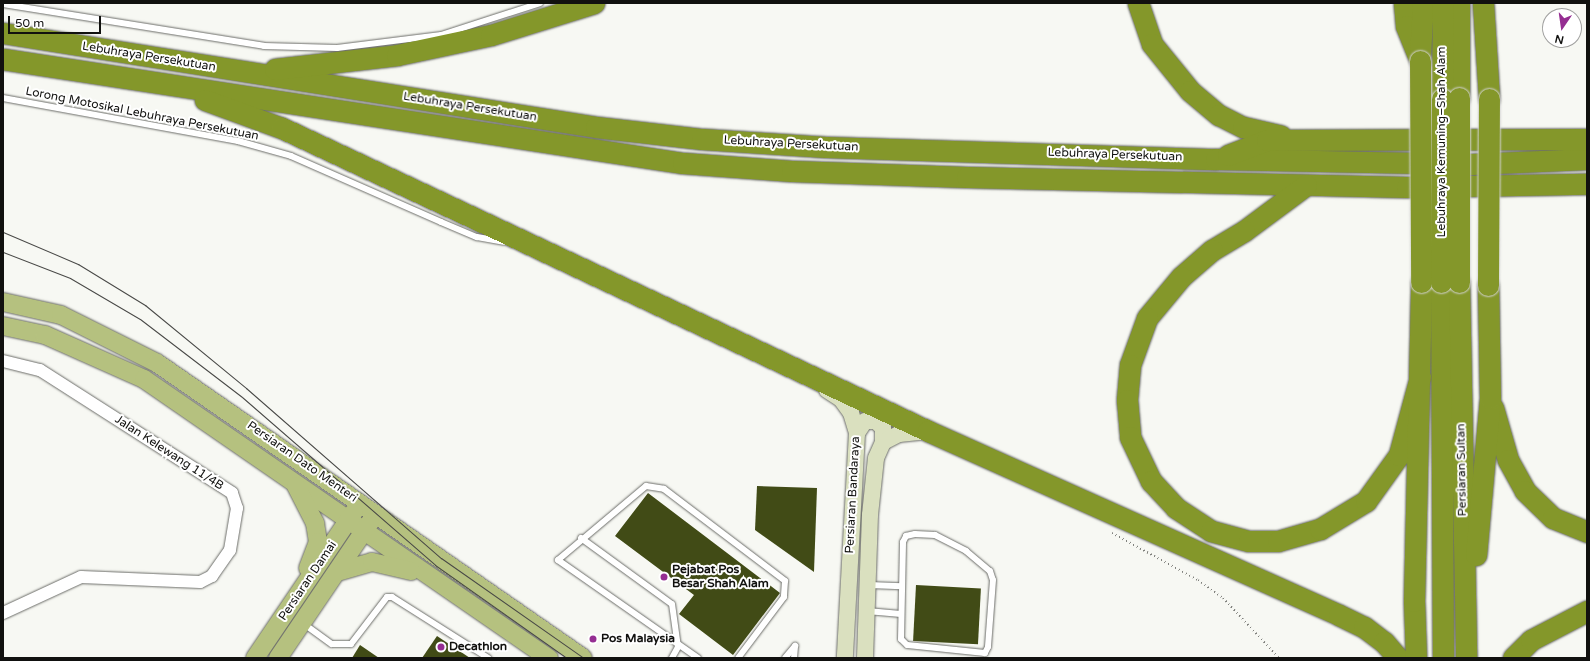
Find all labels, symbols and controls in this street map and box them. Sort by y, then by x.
scale bar [10,8,103,34]
north arrow [1542,8,1582,48]
text: 50 m [15,16,44,30]
text: N [1554,32,1565,47]
street label: Lebuhraya Persekutuan [81,39,217,75]
street label: Lebuhraya Kemuning–Shah Alam [1435,46,1449,238]
street label: Lorong Motosikal Lebuhraya Persekutuan [24,84,260,144]
street label: Lebuhraya Persekutuan [402,89,538,125]
street label: Lebuhraya Persekutuan [723,133,859,155]
street label: Lebuhraya Persekutuan [1047,145,1183,165]
street label: Jalan Kelewang 11/4B [112,412,226,494]
street label: Persiaran Dato Menteri [244,418,360,506]
street label: Persiaran Sultan [1454,424,1470,516]
street label: Persiaran Bandaraya [843,436,863,554]
street label: Persiaran Damai [276,538,340,624]
place label: Pejabat Pos Besar Shah Alam [672,563,769,591]
marker: Pejabat Pos Besar Shah Alam [659,572,669,582]
place label: Pos Malaysia [601,632,675,646]
marker: Pos Malaysia [588,634,598,644]
place label: Decathlon [449,640,507,654]
marker: Decathlon [436,642,446,652]

